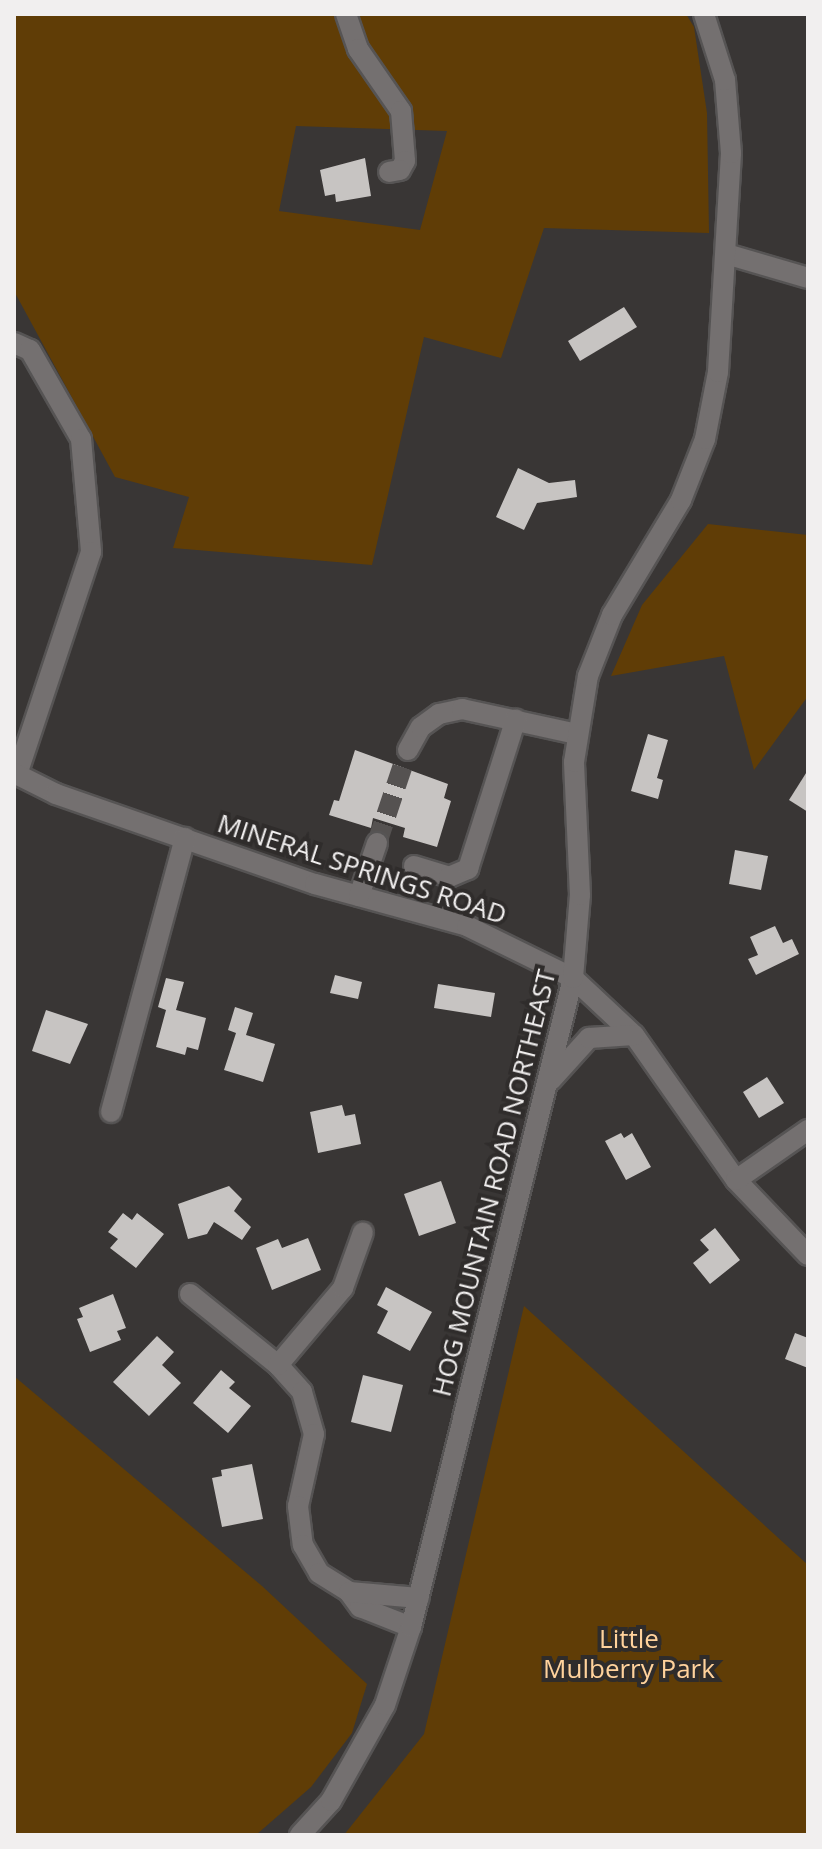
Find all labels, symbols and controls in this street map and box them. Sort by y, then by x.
street label: MINERAL SPRINGS ROAD [214,808,510,930]
street label: HOG MOUNTAIN ROAD NORTHEAST [426,966,562,1400]
park label: Little Mulberry Park [543,1623,715,1684]

